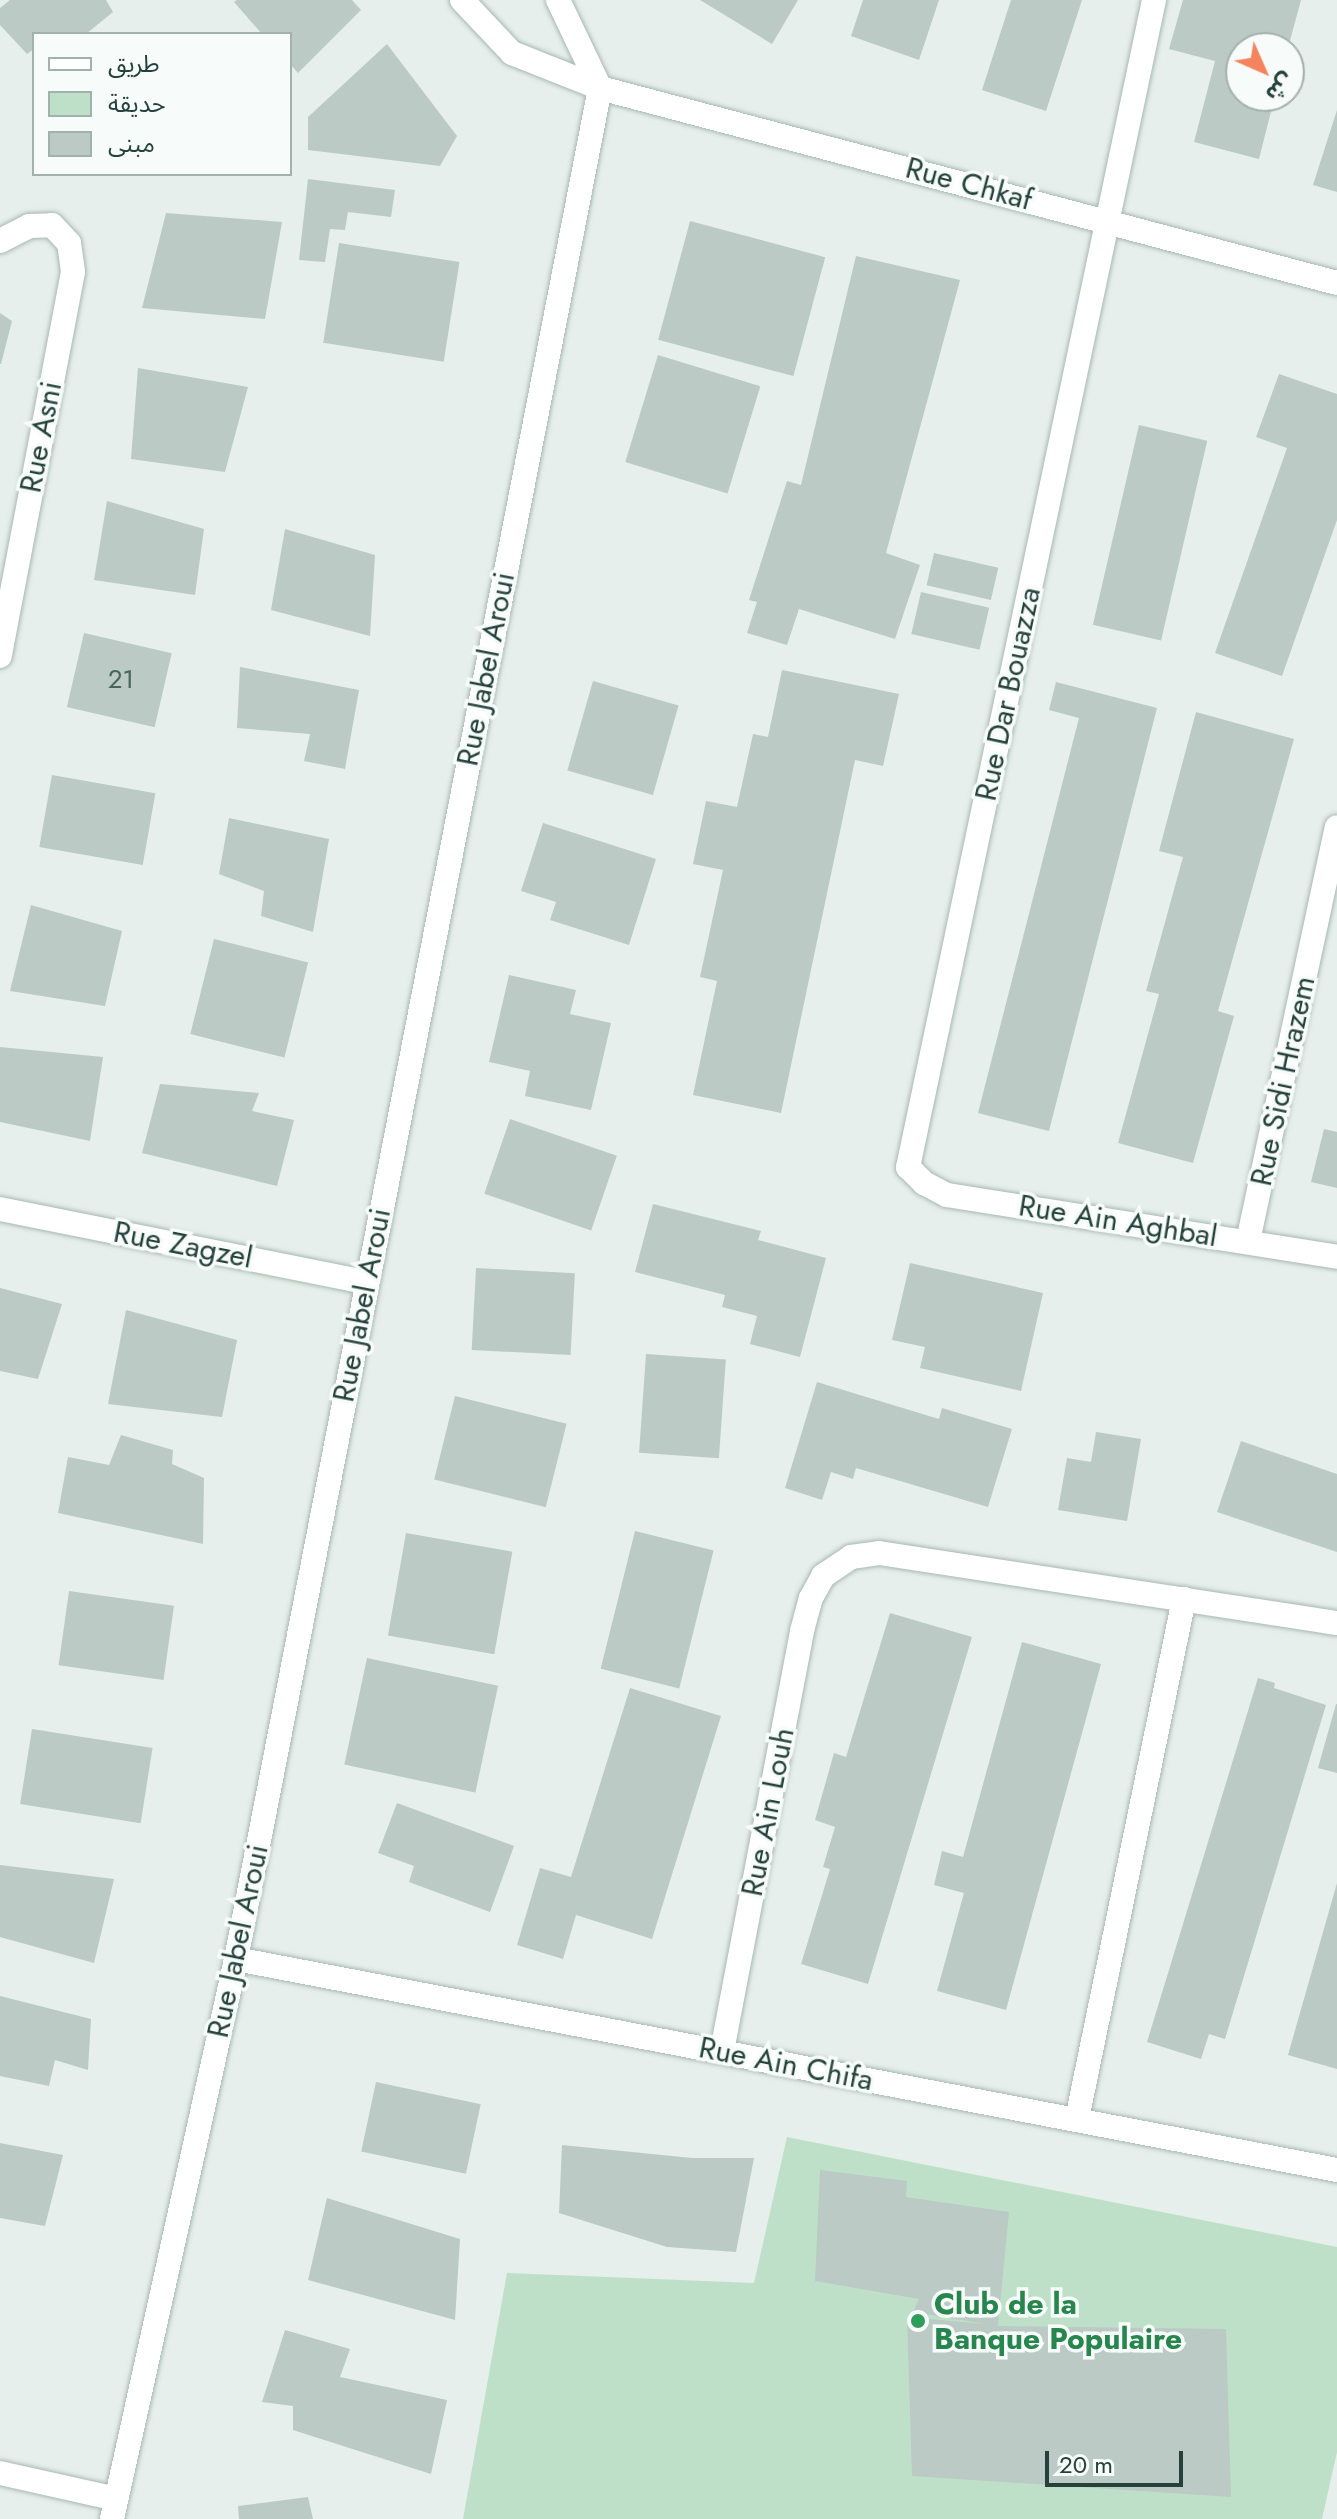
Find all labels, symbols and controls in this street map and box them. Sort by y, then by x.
legend [32,32,292,176]
north arrow [1225,32,1305,112]
text: طريق [108,46,160,81]
text: ش [1259,66,1303,110]
text: حديقة [108,86,166,121]
text: مبنى [108,126,155,161]
street label: Rue Chkaf [902,150,1036,218]
street label: Rue Asni [13,378,69,496]
street label: Rue Jabel Aroui [450,569,522,769]
street label: Rue Dar Bouazza [968,584,1048,804]
house number: 21 [108,664,134,696]
street label: Rue Sidi Hrazem [1243,973,1323,1189]
street label: Rue Ain Aghbal [1016,1188,1220,1254]
street label: Rue Jabel Aroui [326,1205,398,1405]
street label: Rue Zagzel [111,1214,255,1276]
street label: Rue Ain Louh [734,1725,802,1899]
street label: Rue Jabel Aroui [200,1841,276,2041]
street label: Rue Ain Chifa [696,2029,876,2099]
place label: Club de la Banque Populaire [934,2286,1182,2356]
marker: Club de la Banque Populaire [909,2312,927,2330]
scale bar [1049,2435,1187,2485]
text: 20 m [1059,2447,1113,2482]

